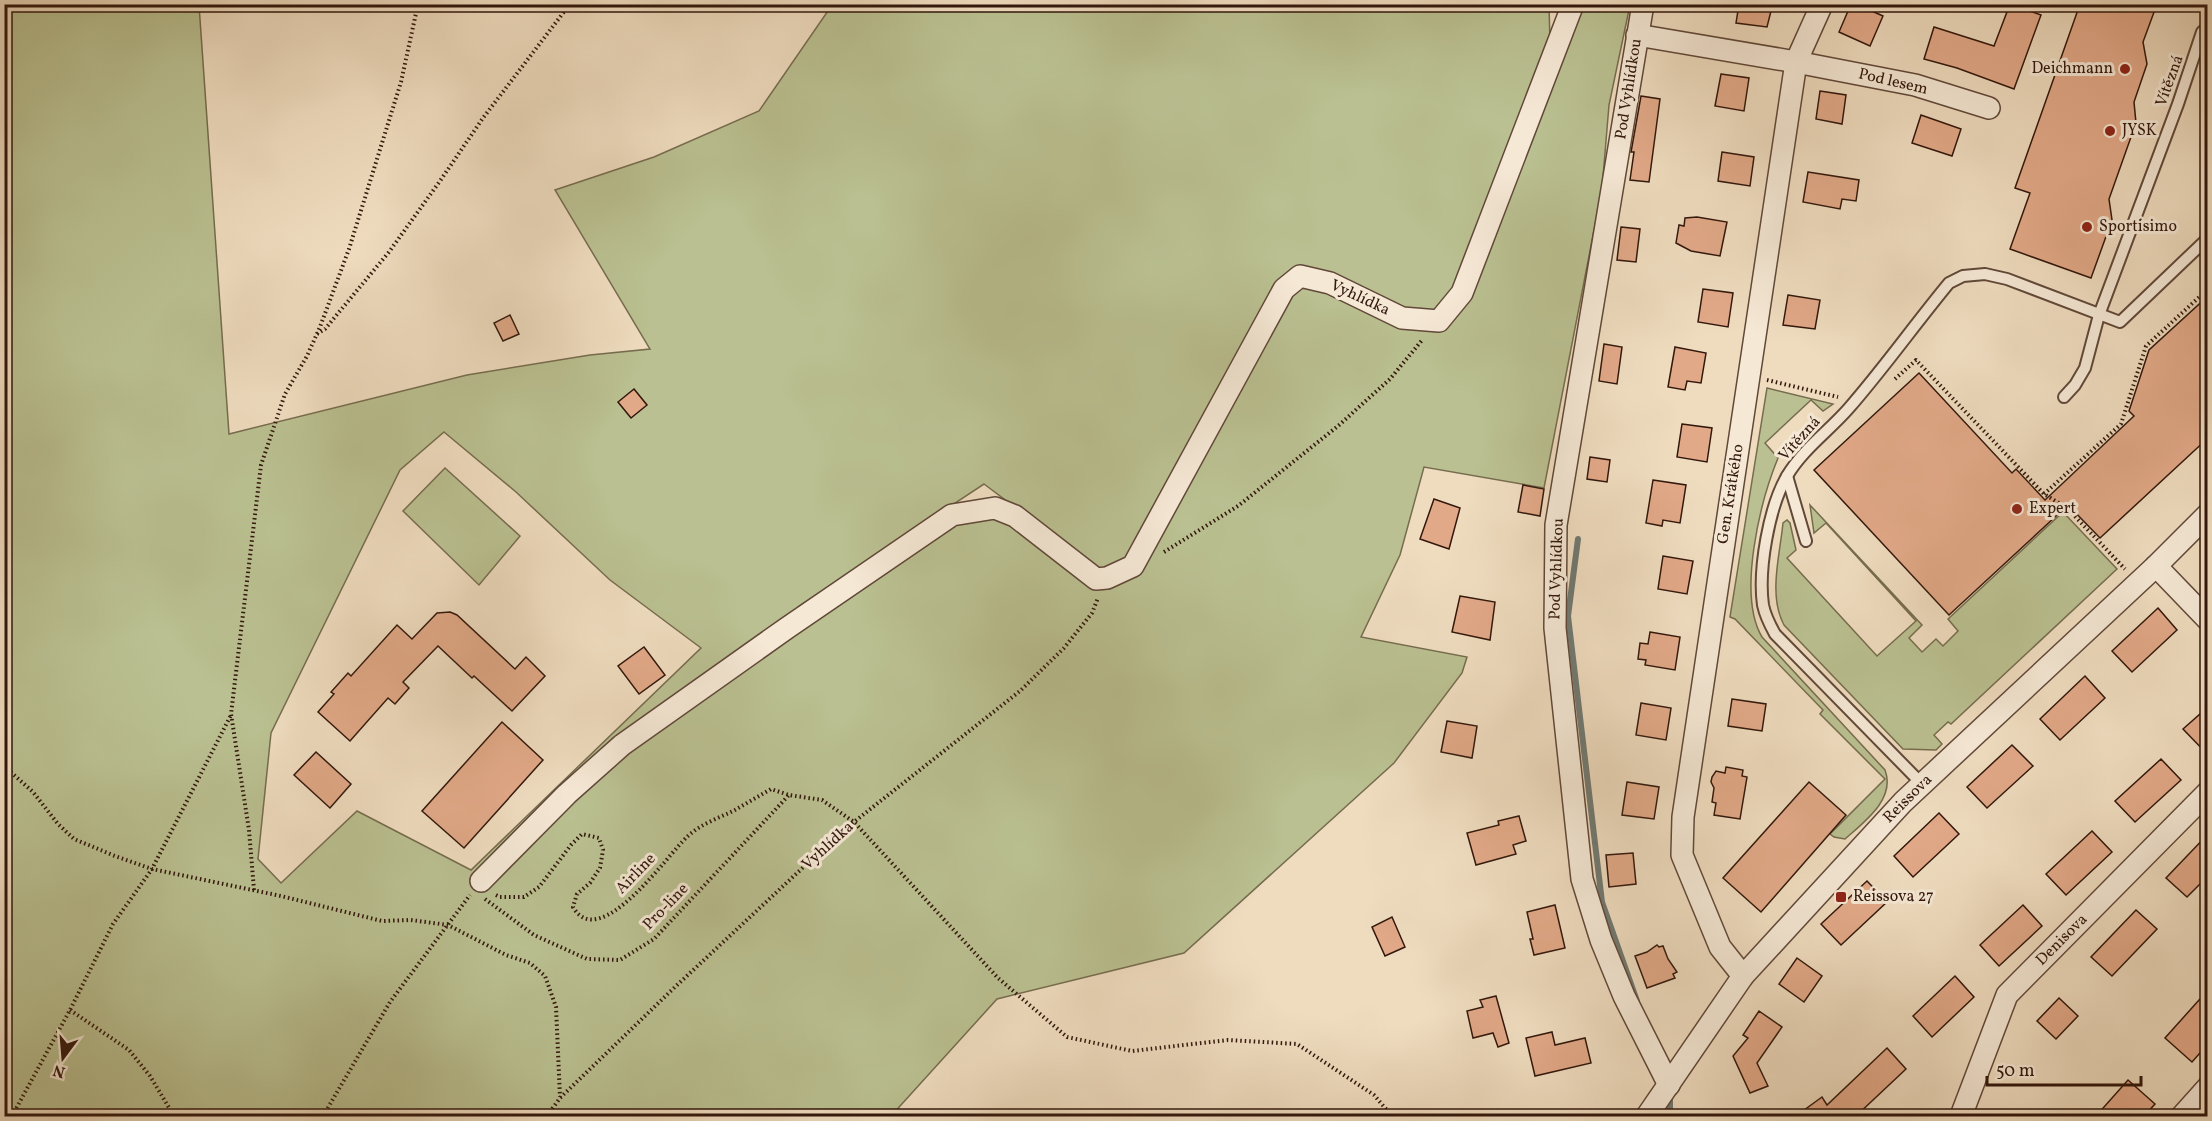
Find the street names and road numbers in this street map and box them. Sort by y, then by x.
street label: Pod Vyhlídkou [1610,37,1648,141]
street label: Vítězná [2151,52,2189,110]
street label: Pod lesem [1856,63,1930,101]
street label: Vyhlídka [1327,275,1393,321]
street label: Vítězná [1774,412,1826,466]
street label: Gen. Krátkého [1712,442,1750,546]
street label: Pod Vyhlídkou [1544,518,1570,620]
street label: Reissova [1878,769,1938,829]
street label: Vyhlídka [797,817,859,875]
street label: Airline [611,849,661,899]
street label: Pro-line [638,879,694,935]
street label: Denisova [2031,909,2093,971]

